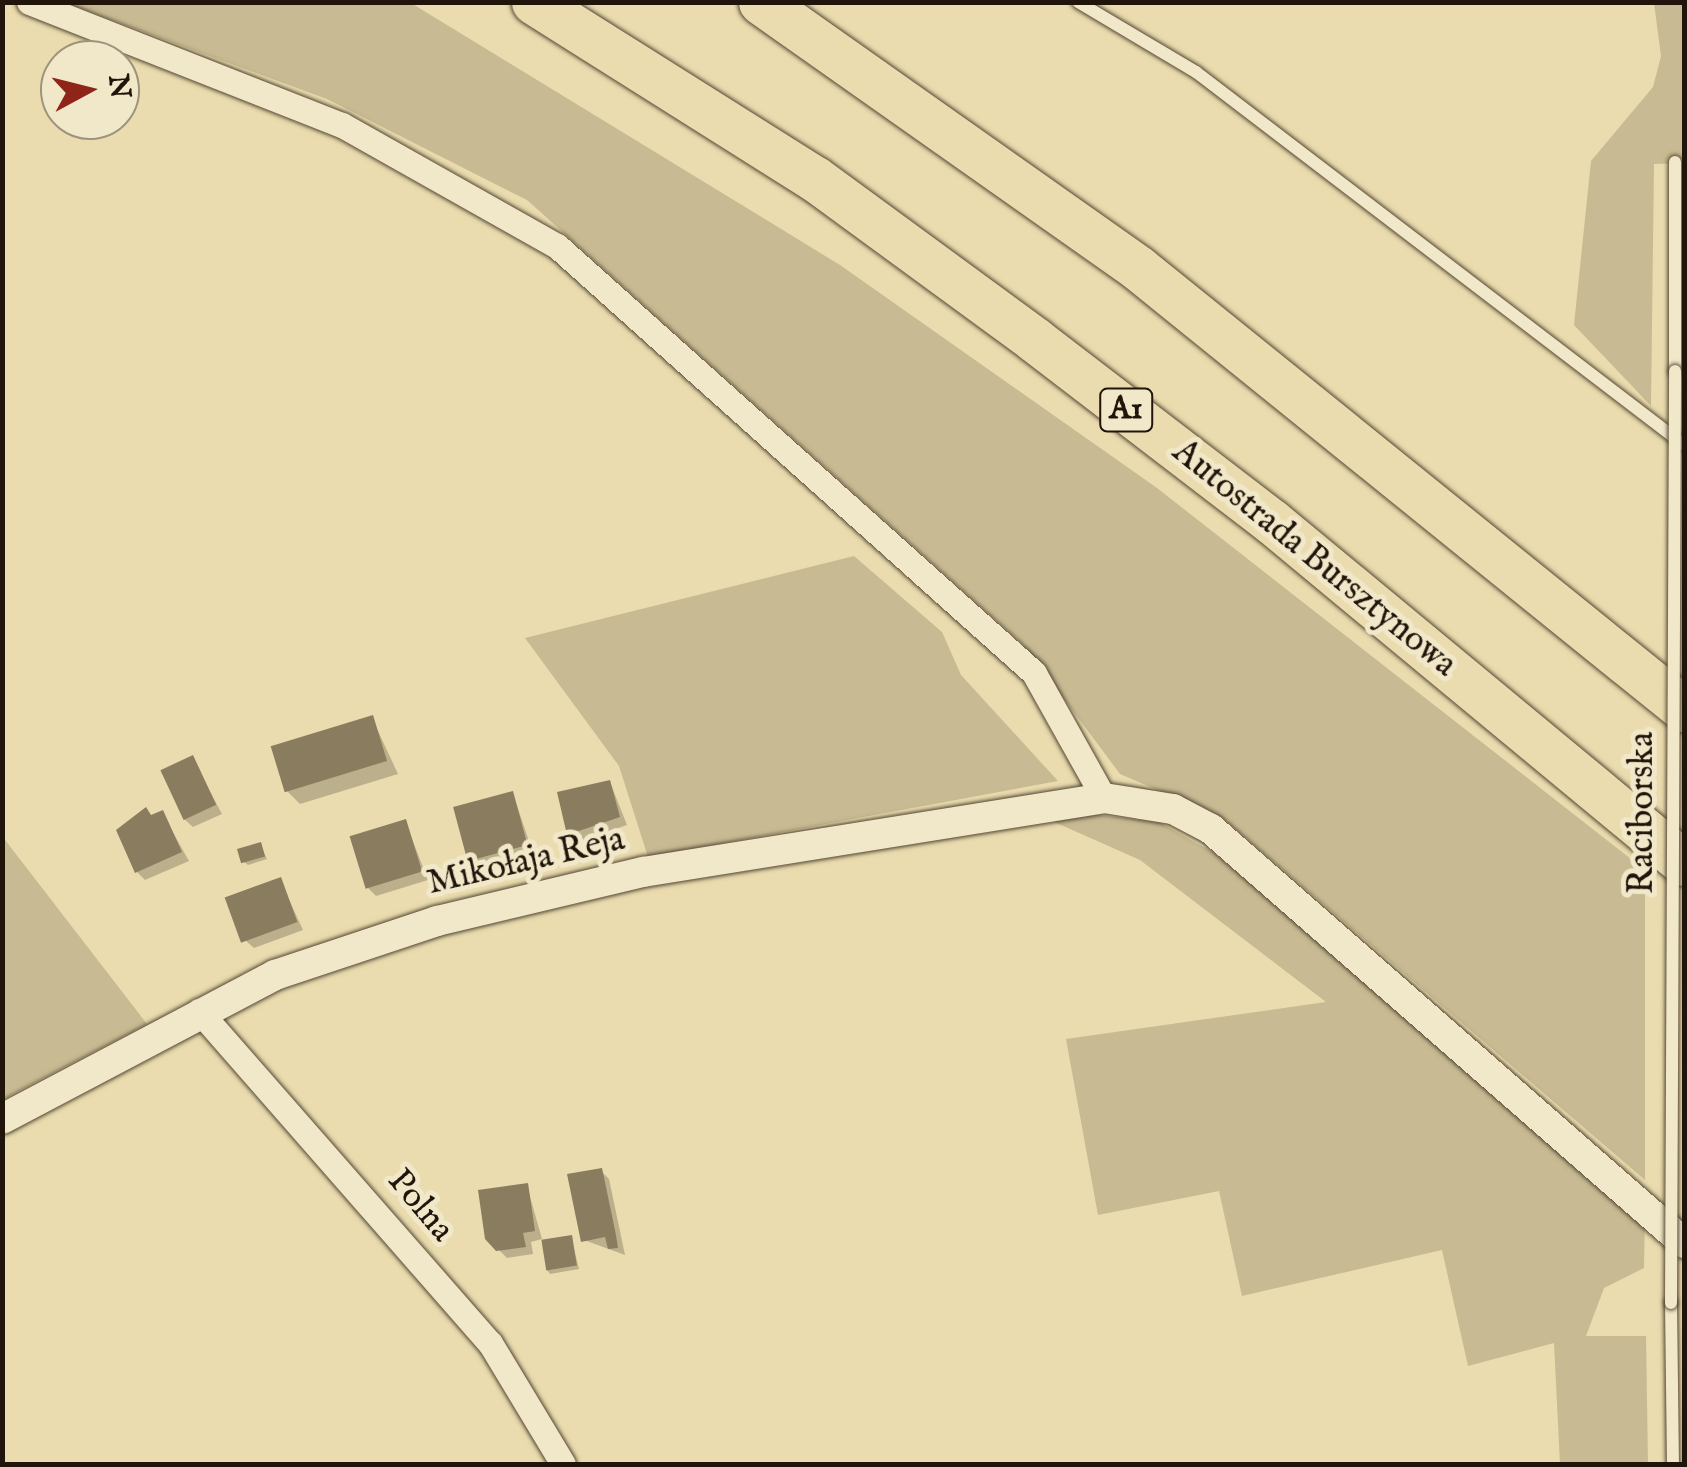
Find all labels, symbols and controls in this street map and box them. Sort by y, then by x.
north arrow [40,40,140,140]
text: N [99,72,137,101]
road number: A1 [1098,383,1154,437]
street label: Autostrada Bursztynowa [1163,431,1465,687]
street label: Raciborska [1622,732,1664,894]
street label: Mikołaja Reja [423,819,629,905]
street label: Polna [378,1161,462,1251]

